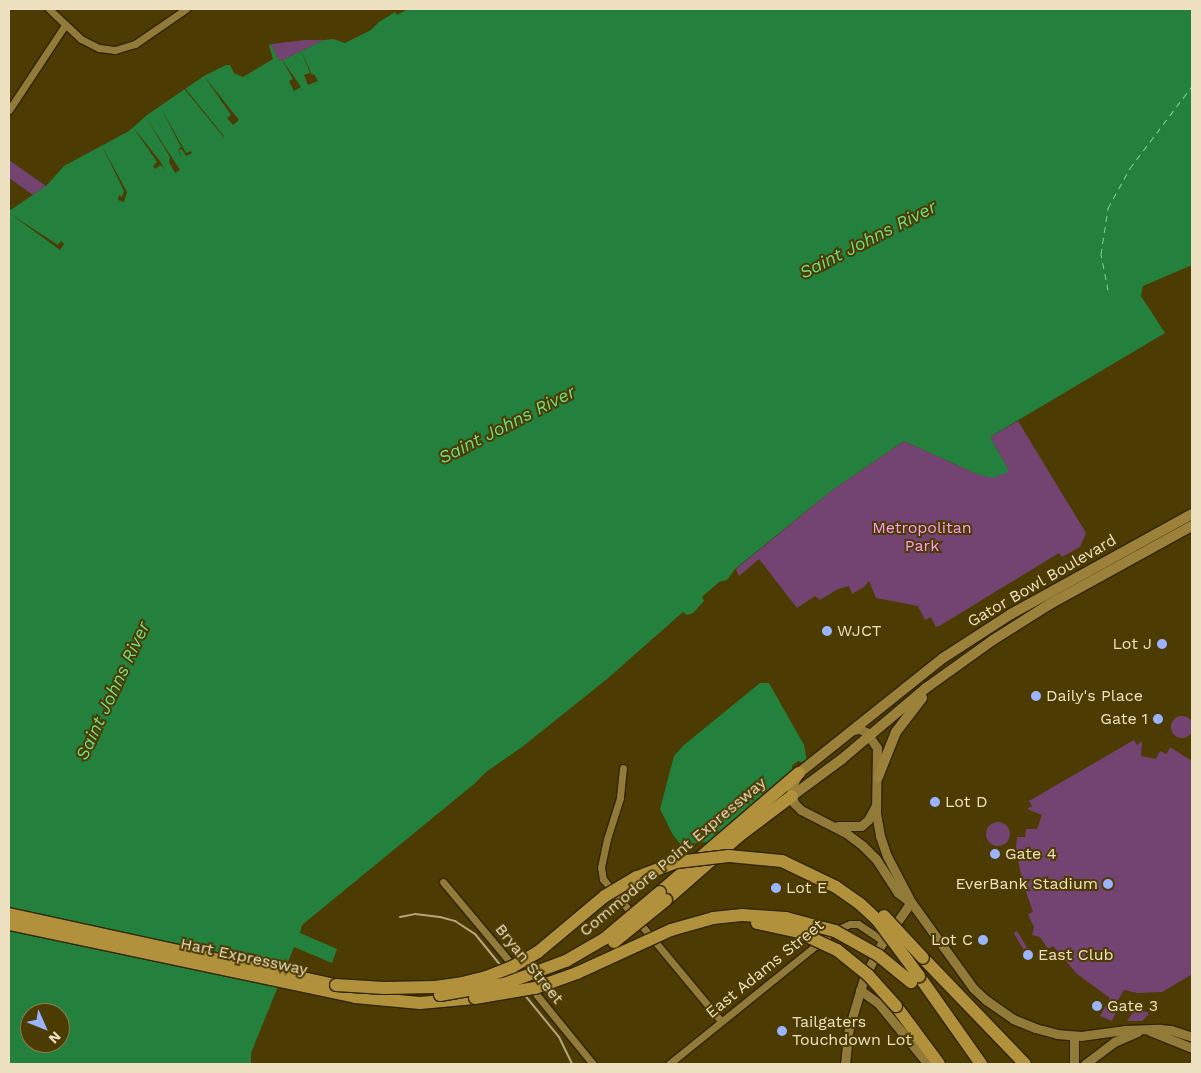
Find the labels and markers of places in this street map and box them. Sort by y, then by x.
place label: WJCT [837,621,882,641]
marker: WJCT [821,625,833,637]
place label: Lot J [1112,634,1152,654]
marker: Lot J [1156,638,1168,650]
place label: Daily's Place [1046,686,1143,706]
marker: Daily's Place [1030,690,1042,702]
place label: Gate 1 [1100,709,1148,729]
marker: Gate 1 [1152,713,1164,725]
place label: Lot D [945,792,987,812]
marker: Lot D [929,796,941,808]
place label: Gate 4 [1005,844,1056,864]
marker: Gate 4 [989,848,1001,860]
place label: EverBank Stadium [955,874,1098,894]
place label: Lot E [786,878,827,898]
marker: EverBank Stadium [1102,878,1114,890]
marker: Lot E [770,882,782,894]
place label: Lot C [931,930,973,950]
marker: Lot C [977,934,989,946]
place label: East Club [1038,945,1114,965]
marker: East Club [1022,949,1034,961]
place label: Gate 3 [1107,996,1158,1016]
marker: Gate 3 [1091,1000,1103,1012]
place label: Tailgaters Touchdown Lot [792,1012,912,1050]
marker: Tailgaters Touchdown Lot [776,1025,788,1037]

